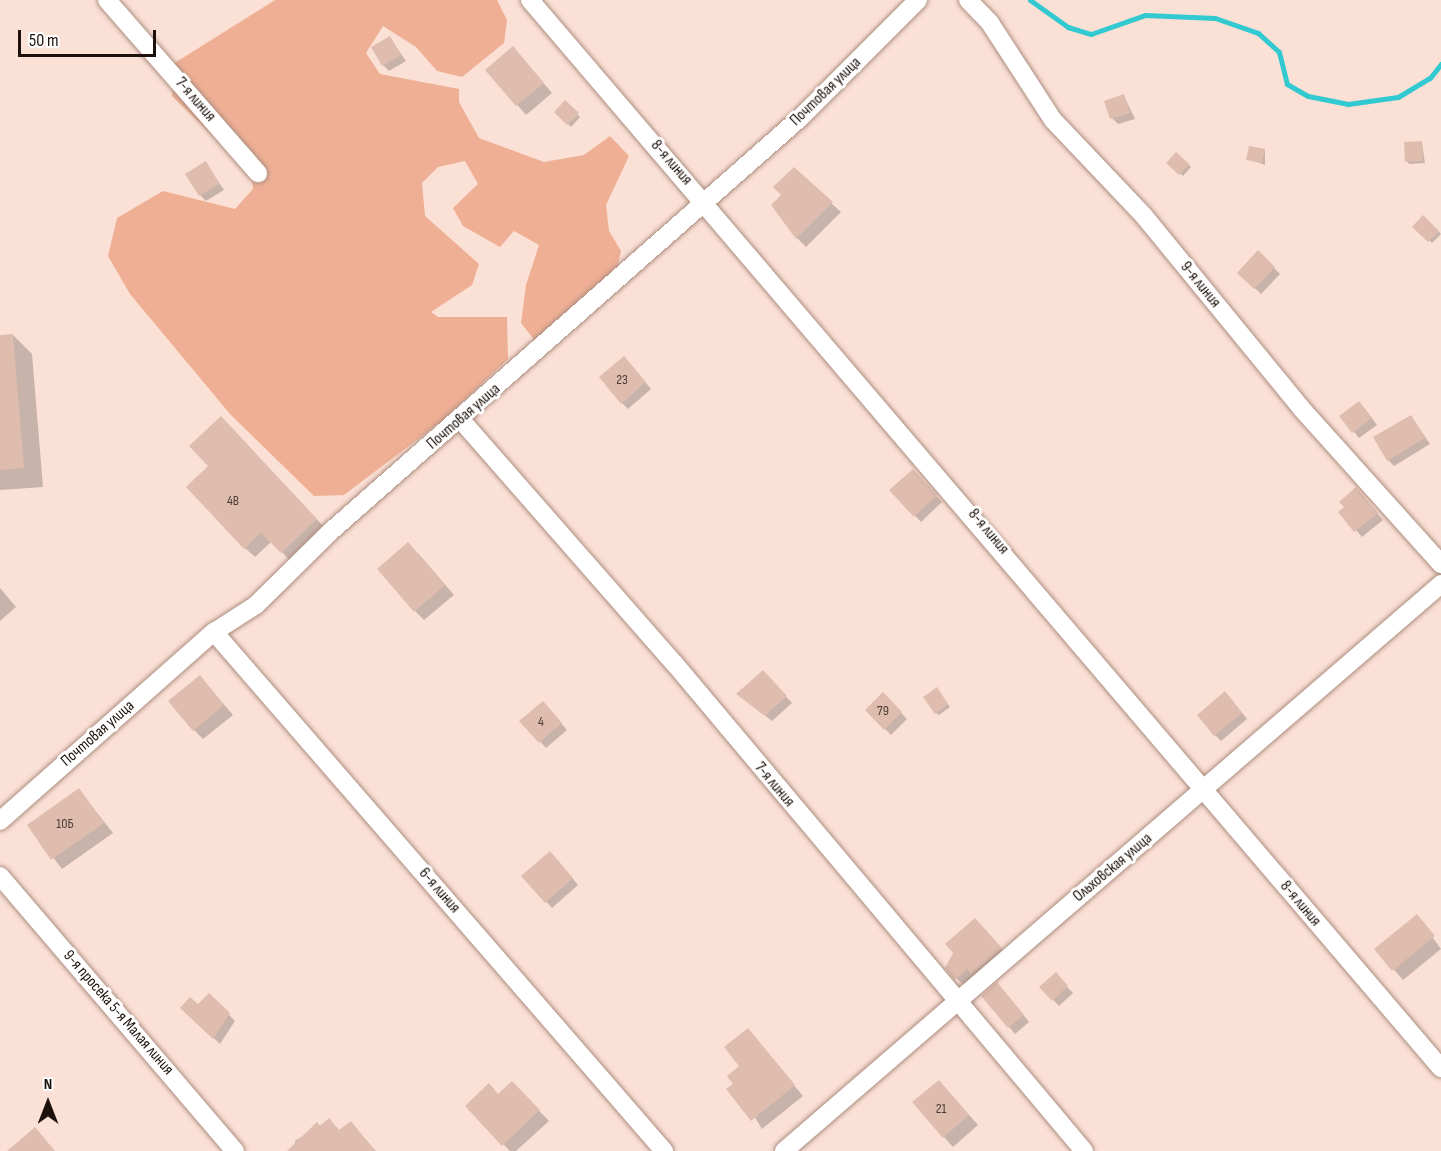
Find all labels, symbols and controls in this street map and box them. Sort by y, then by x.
scale bar [21,18,159,56]
text: 50 m [29,30,59,51]
street label: Почтовая улица [787,54,865,130]
street label: 7-я линия [171,74,219,126]
street label: 8-я линия [646,136,696,190]
street label: 9-я линия [1176,258,1224,312]
house number: 23 [616,372,628,388]
street label: Почтовая улица [423,380,505,454]
house number: 4В [227,493,239,509]
street label: 8-я линия [963,505,1013,559]
street label: Почтовая улица [57,697,139,771]
house number: 79 [877,703,889,719]
house number: 4 [538,714,544,730]
street label: 7-я линия [750,759,798,811]
house number: 10Б [56,816,74,832]
street label: Ольховская улица [1070,829,1156,907]
street label: 6-я линия [414,864,464,918]
street label: 8-я линия [1275,877,1325,931]
street label: 9-я просека 5-я Малая линия [59,947,177,1079]
north arrow [18,1073,78,1133]
text: N [44,1075,52,1094]
house number: 21 [936,1101,946,1117]

